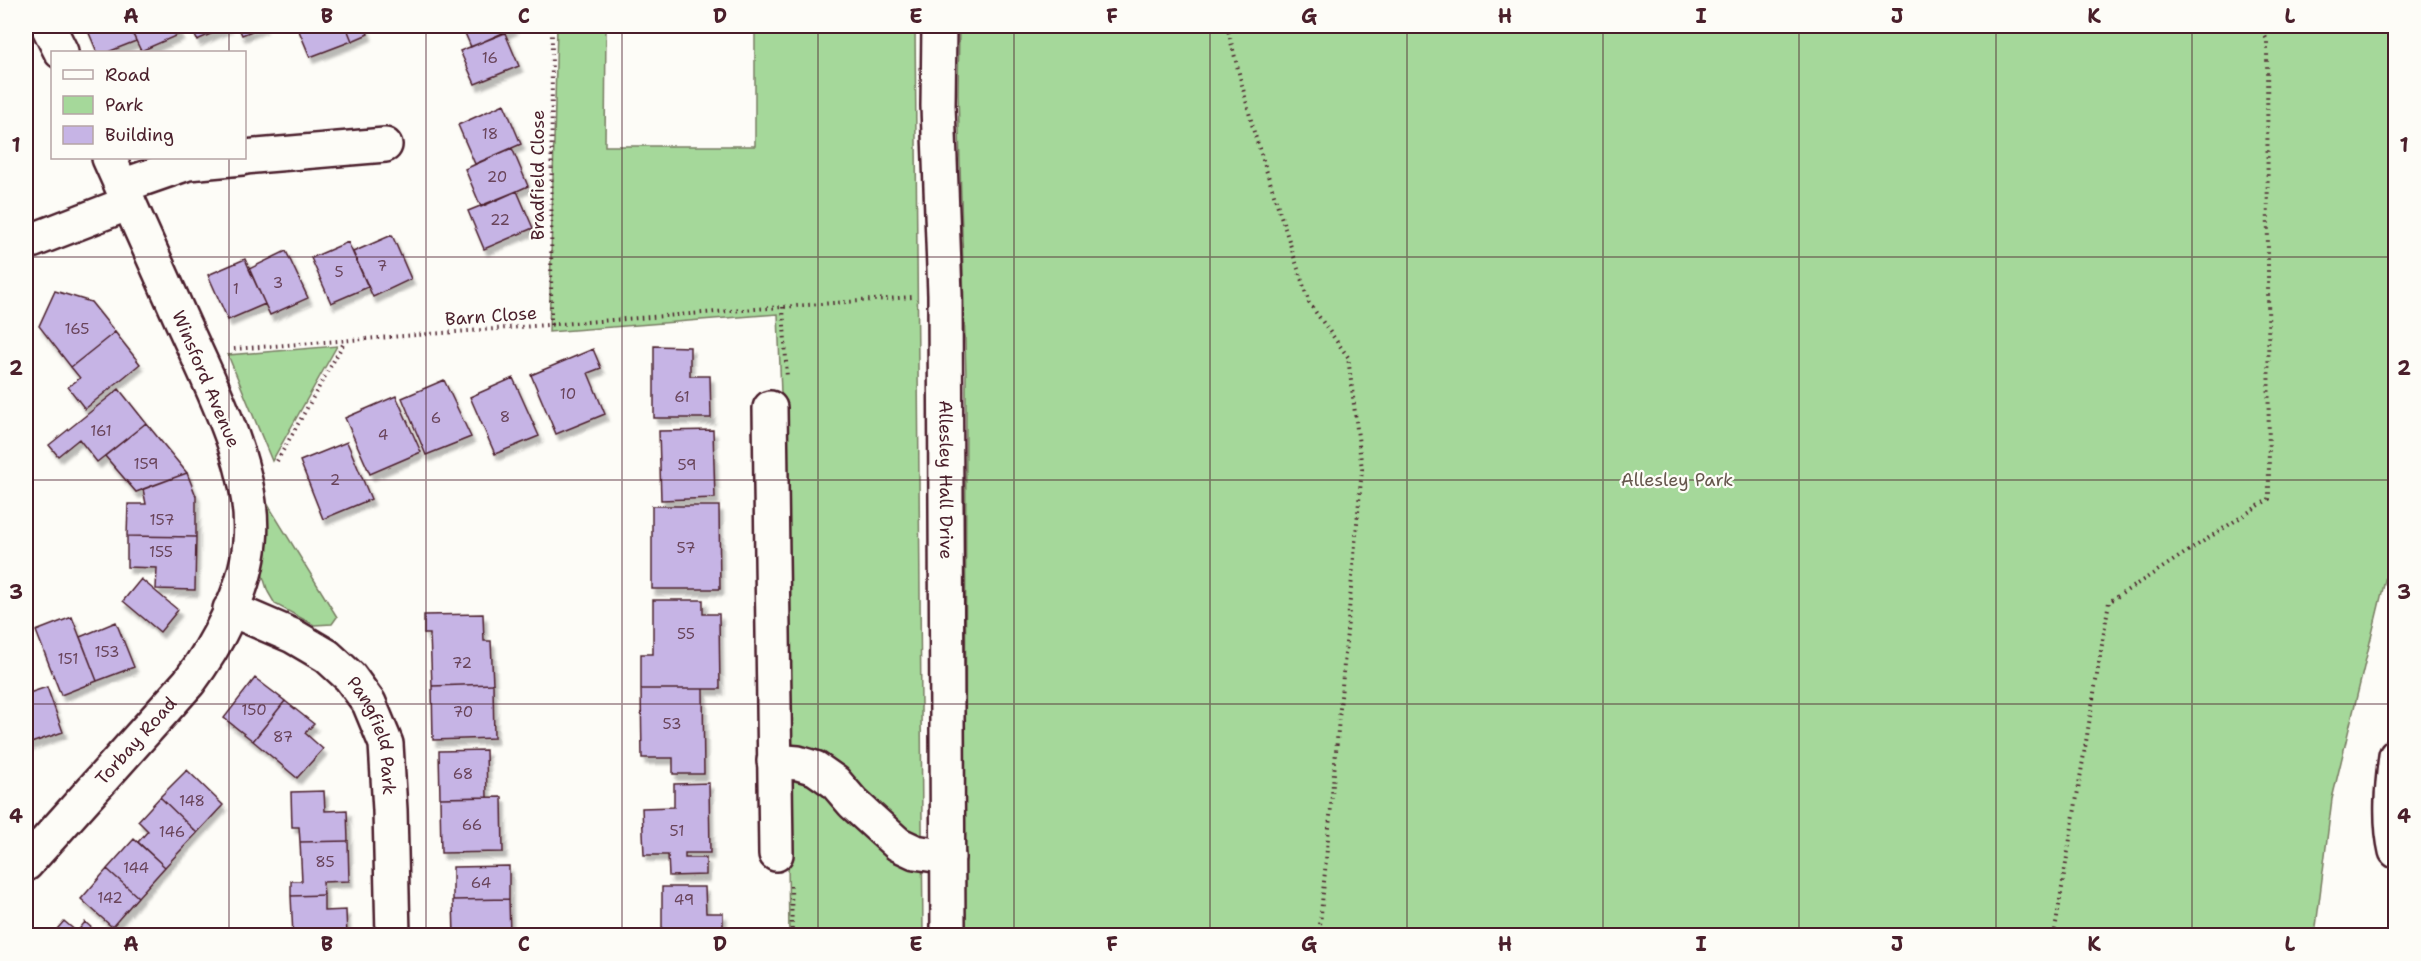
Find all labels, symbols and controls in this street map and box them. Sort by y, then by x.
text: A [123,3,139,29]
text: B [321,3,333,29]
text: C [518,3,530,29]
text: D [713,3,727,29]
text: E [909,3,923,29]
text: F [1106,3,1118,29]
text: G [1301,3,1317,29]
text: H [1498,3,1512,29]
text: I [1695,3,1707,29]
text: J [1891,3,1904,29]
text: K [2087,3,2101,29]
text: L [2285,3,2296,29]
house number: 16 [482,48,498,68]
legend [51,51,246,159]
text: Road [105,63,150,87]
text: Park [105,93,144,117]
street label: Bradfield Close [526,110,550,240]
text: Building [105,123,174,147]
house number: 18 [482,124,498,144]
text: 1 [11,132,21,158]
text: 1 [2399,132,2409,158]
house number: 20 [487,167,507,187]
house number: 22 [490,210,510,230]
house number: 7 [377,256,387,276]
house number: 5 [334,262,344,282]
house number: 3 [273,273,283,293]
house number: 1 [233,279,239,299]
street label: Barn Close [444,301,538,331]
street label: Winsford Avenue [166,307,246,451]
house number: 165 [65,319,89,339]
text: 2 [9,355,23,381]
text: 2 [2397,355,2411,381]
house number: 10 [560,384,576,404]
house number: 61 [674,387,690,407]
street label: Allesley Hall Drive [933,400,958,560]
house number: 8 [500,407,510,427]
house number: 6 [431,408,441,428]
house number: 161 [90,421,112,441]
house number: 4 [378,425,388,445]
house number: 159 [134,454,159,474]
house number: 59 [678,455,696,475]
park label: Allesley Park [1621,468,1733,492]
house number: 2 [330,470,340,490]
house number: 157 [150,510,174,530]
house number: 57 [677,538,695,558]
house number: 155 [149,542,173,562]
text: 3 [9,579,23,605]
text: 3 [2397,579,2411,605]
house number: 55 [677,624,695,644]
house number: 153 [94,642,120,662]
house number: 151 [58,649,78,669]
house number: 72 [452,653,472,673]
street label: Pangfield Park [341,672,401,796]
street label: Torbay Road [90,692,182,790]
house number: 150 [241,700,267,720]
house number: 70 [453,702,473,722]
house number: 53 [663,714,682,734]
house number: 87 [273,727,293,747]
house number: 68 [453,764,473,784]
house number: 148 [179,791,205,811]
text: 4 [9,803,23,829]
text: 4 [2397,803,2411,829]
house number: 66 [462,815,482,835]
house number: 51 [670,821,684,841]
house number: 146 [159,822,185,842]
house number: 85 [315,852,335,872]
house number: 144 [123,858,149,878]
house number: 64 [471,873,491,893]
house number: 142 [97,888,123,908]
house number: 49 [674,890,694,910]
text: A [123,931,139,957]
text: B [321,931,333,957]
text: C [518,931,530,957]
text: D [713,931,727,957]
text: E [909,931,923,957]
text: F [1106,931,1118,957]
text: G [1301,931,1317,957]
text: H [1498,931,1512,957]
text: I [1695,931,1707,957]
text: J [1891,931,1904,957]
text: K [2087,931,2101,957]
text: L [2285,931,2296,957]

